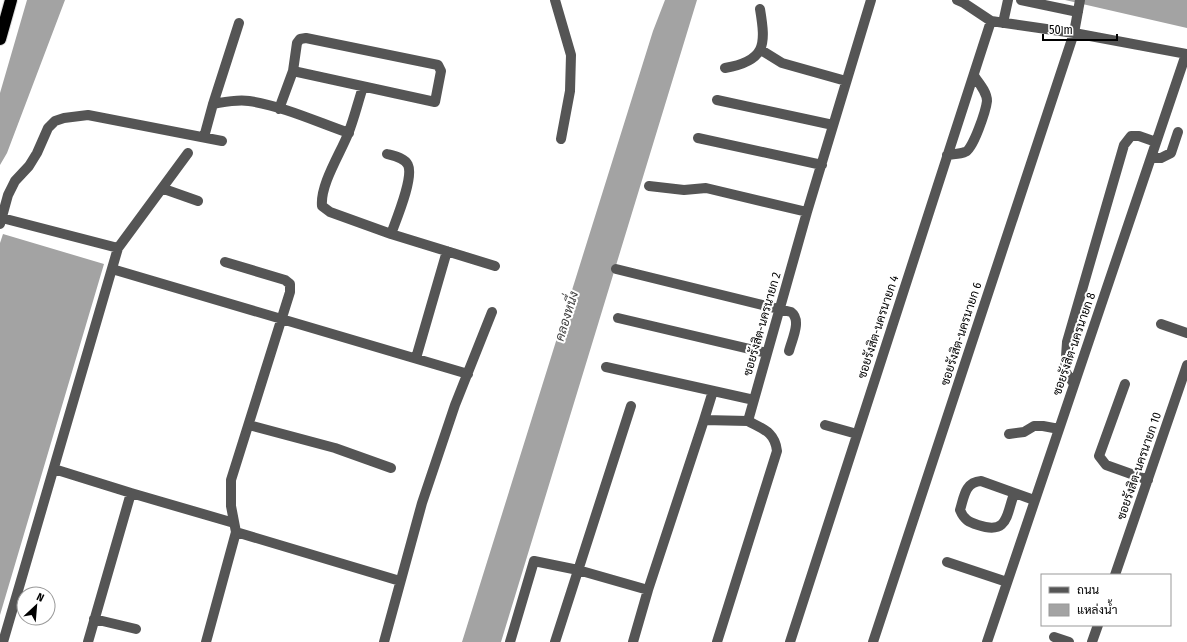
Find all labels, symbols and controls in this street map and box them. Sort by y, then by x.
scale bar [1043,16,1117,42]
text: 50 m [1049,23,1073,37]
street label: ซอยรังสิต-นครนายก 2 [740,271,784,377]
street label: ซอยรังสิต-นครนายก 4 [855,273,901,380]
street label: ซอยรังสิต-นครนายก 6 [938,280,984,387]
water label: คลองหนึ่ง [547,288,581,343]
street label: ซอยรังสิต-นครนายก 8 [1050,291,1098,397]
street label: ซอยรังสิต-นครนายก 10 [1114,410,1164,522]
legend [1041,574,1171,626]
text: ถนน [1077,583,1100,597]
north arrow [16,586,56,626]
text: N [34,590,46,605]
text: แหล่งน้ำ [1077,599,1117,617]

